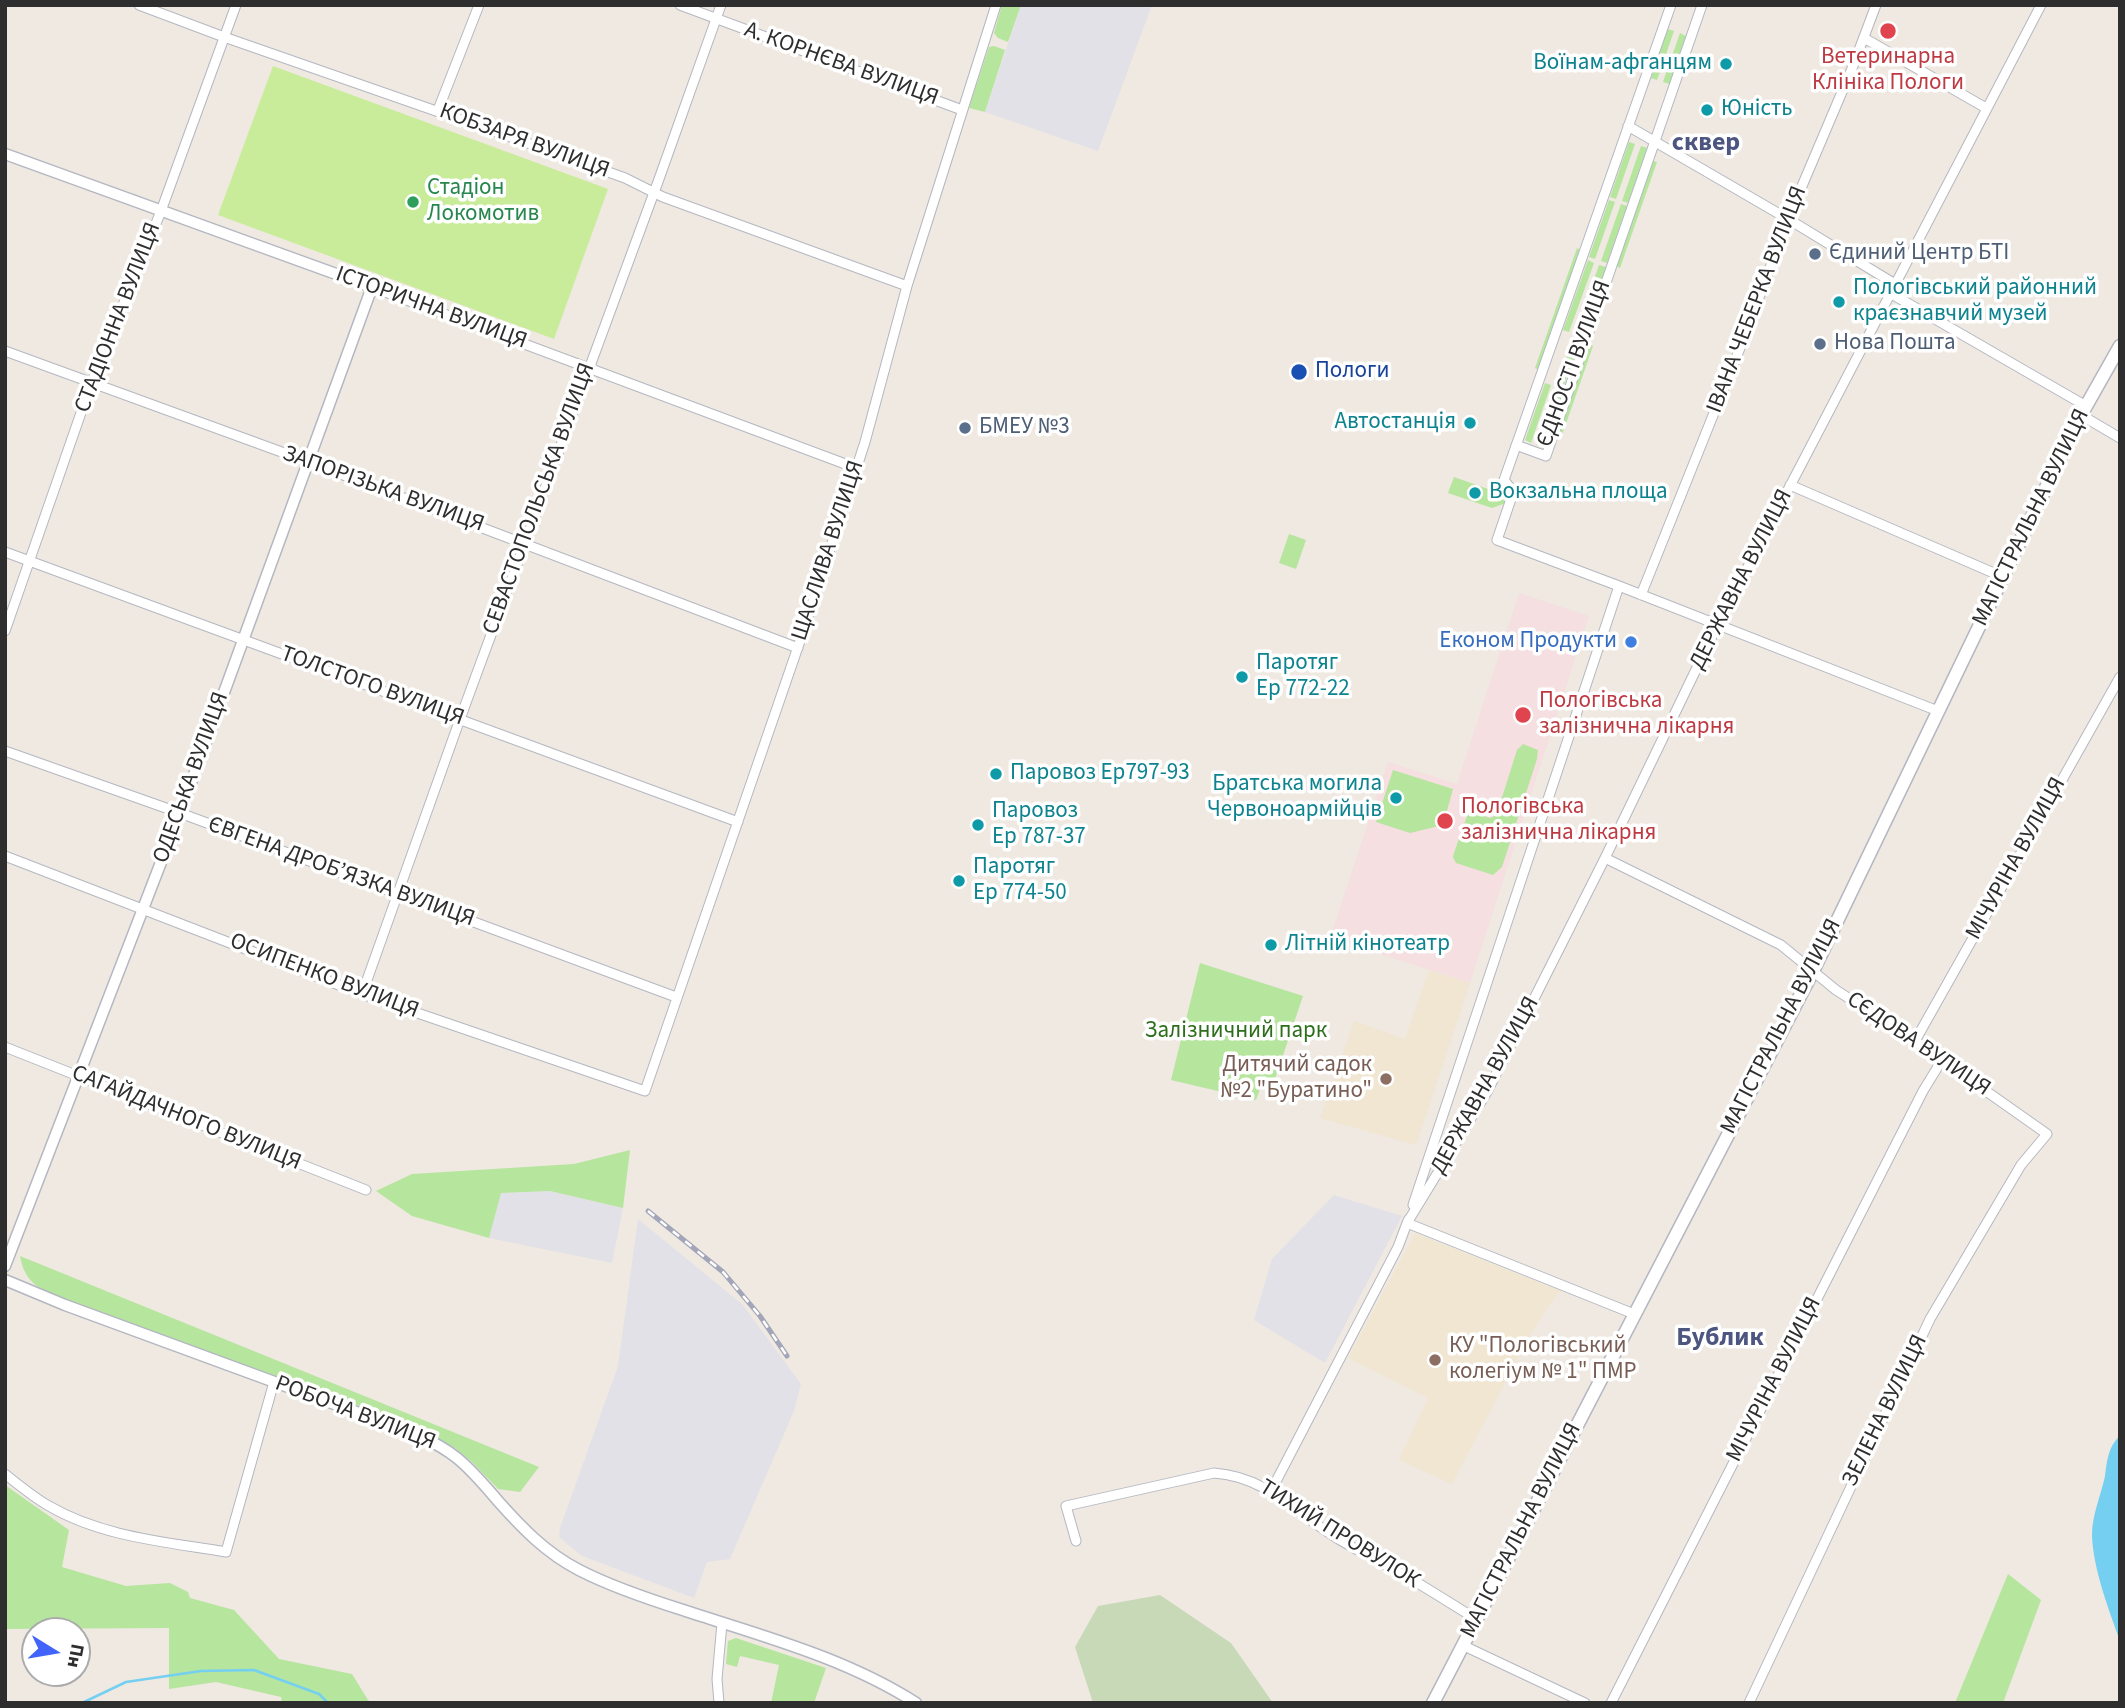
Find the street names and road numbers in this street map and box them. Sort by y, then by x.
street label: А. КОРНЄВА ВУЛИЦЯ [740,17,942,113]
street label: КОБЗАРЯ ВУЛИЦЯ [435,98,613,186]
street label: ІВАНА ЧЕБЕРКА ВУЛИЦЯ [1702,183,1814,417]
street label: СТАДІОННА ВУЛИЦЯ [70,219,168,417]
street label: ІСТОРИЧНА ВУЛИЦЯ [332,262,530,356]
street label: ЄДНОСТІ ВУЛИЦЯ [1532,277,1618,451]
street label: СЕВАСТОПОЛЬСЬКА ВУЛИЦЯ [478,359,602,639]
street label: МАГІСТРАЛЬНА ВУЛИЦЯ [1967,405,2097,631]
street label: ЗАПОРІЗЬКА ВУЛИЦЯ [278,441,488,539]
street label: ЩАСЛИВА ВУЛИЦЯ [787,458,871,644]
street label: ДЕРЖАВНА ВУЛИЦЯ [1685,485,1799,675]
street label: ТОЛСТОГО ВУЛИЦЯ [277,641,467,733]
street label: ОДЕСЬКА ВУЛИЦЯ [148,689,236,867]
street label: МІЧУРІНА ВУЛИЦЯ [1961,773,2073,945]
street label: ЄВГЕНА ДРОБ’ЯЗКА ВУЛИЦЯ [204,812,478,934]
street label: МАГІСТРАЛЬНА ВУЛИЦЯ [1716,915,1848,1139]
street label: ОСИПЕНКО ВУЛИЦЯ [226,928,422,1026]
street label: СЄДОВА ВУЛИЦЯ [1841,987,1995,1103]
street label: ДЕРЖАВНА ВУЛИЦЯ [1426,992,1546,1180]
street label: САГАЙДАЧНОГО ВУЛИЦЯ [67,1060,305,1178]
street label: МІЧУРІНА ВУЛИЦЯ [1722,1293,1828,1467]
street label: ЗЕЛЕНА ВУЛИЦЯ [1837,1331,1935,1491]
street label: РОБОЧА ВУЛИЦЯ [271,1371,439,1457]
street label: МАГІСТРАЛЬНА ВУЛИЦЯ [1456,1419,1588,1643]
street label: ТИХИЙ ПРОВУЛОК [1254,1474,1424,1596]

